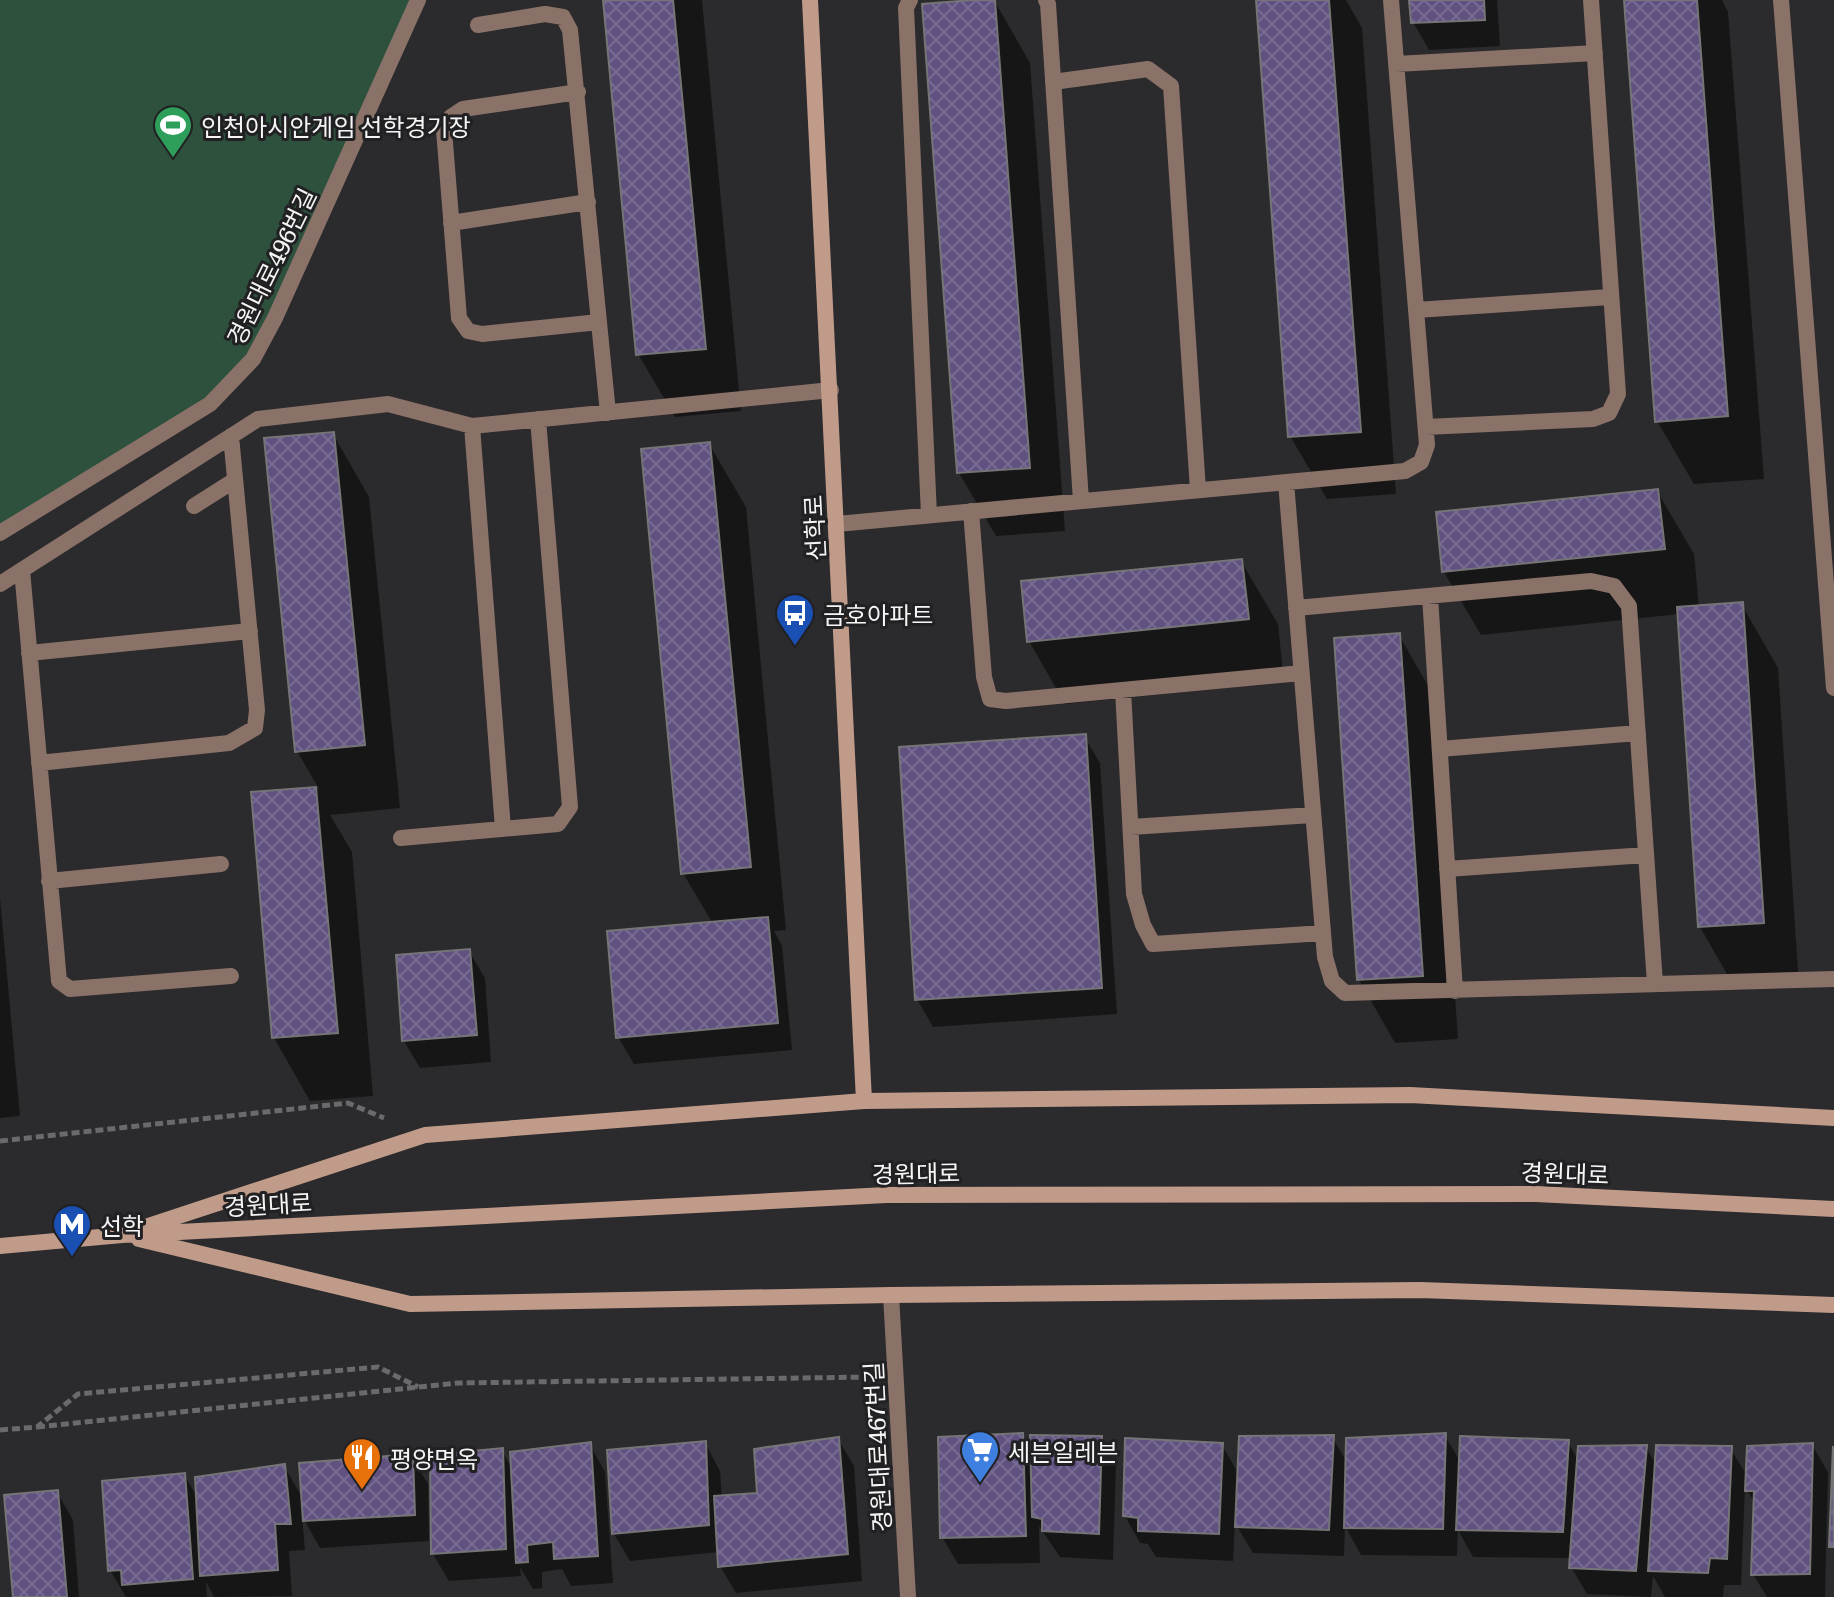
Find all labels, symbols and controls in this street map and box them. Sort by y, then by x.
sports icon: 인천아시안게임 선학경기장 [152,104,194,159]
place label: 인천아시안게임 선학경기장 [201,108,471,143]
street label: 경원대로496번길 [217,181,323,351]
street label: 선학로 [794,494,832,562]
bus stop icon: 금호아파트 [774,592,816,647]
place label: 금호아파트 [823,596,933,631]
street label: 경원대로 [1520,1153,1610,1191]
street label: 경원대로 [872,1154,960,1190]
street label: 경원대로 [223,1183,313,1223]
metro station icon: 선학 [51,1203,93,1258]
place label: 선학 [100,1207,144,1242]
street label: 경원대로467번길 [854,1361,898,1533]
supermarket icon: 세븐일레븐 [959,1429,1001,1484]
place label: 세븐일레븐 [1008,1433,1118,1468]
restaurant icon: 평양면옥 [341,1436,383,1491]
place label: 평양면옥 [390,1440,478,1475]

